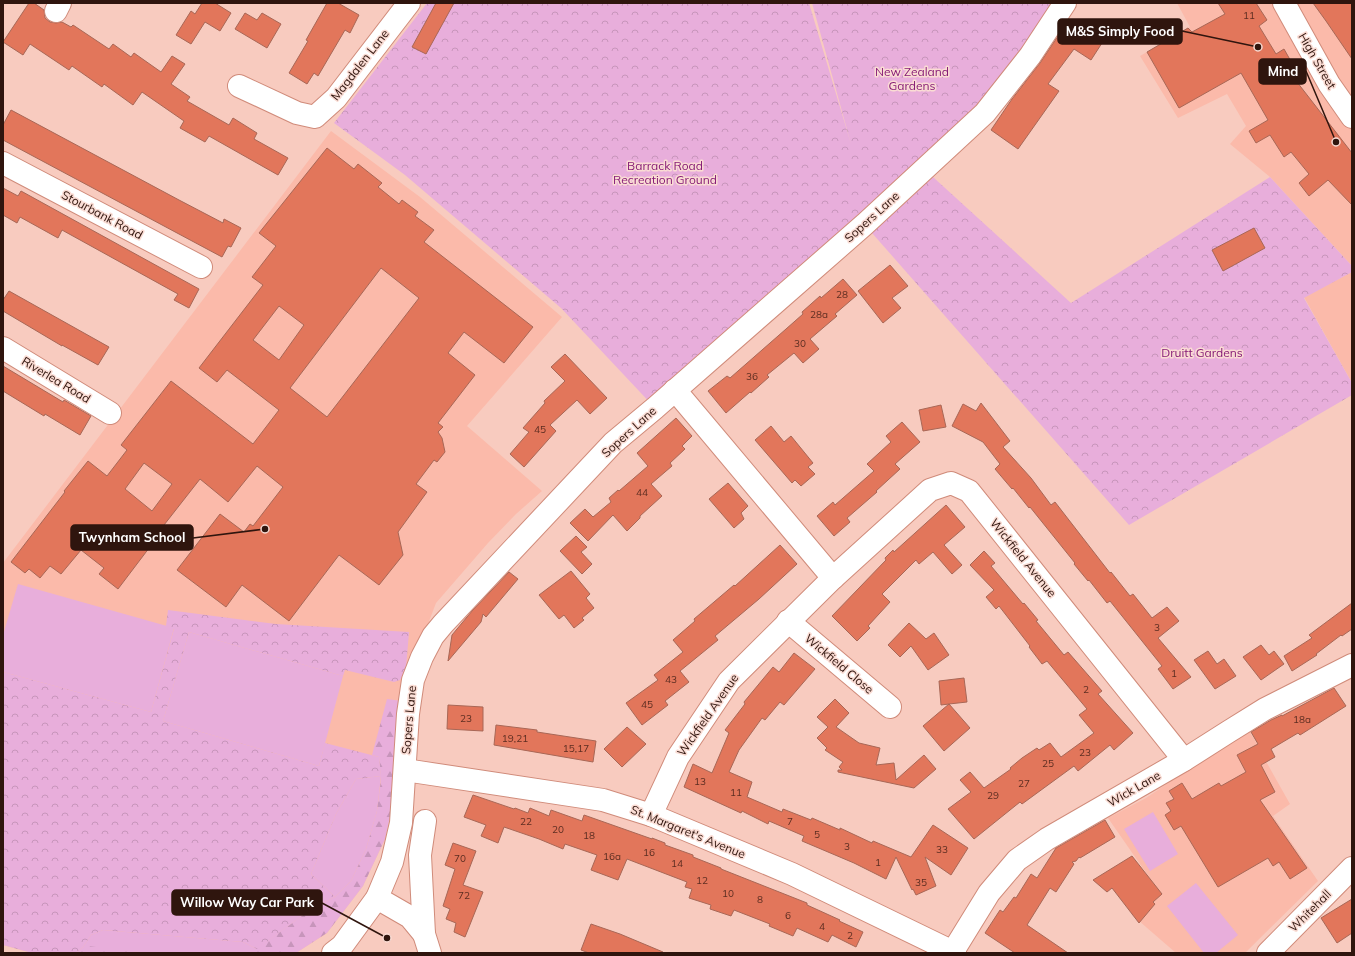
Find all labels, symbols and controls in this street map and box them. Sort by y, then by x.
house number: 11 [1243,9,1255,22]
callout: M&S Simply Food [1058,19,1182,44]
text: M&S Simply Food [1066,23,1174,40]
street label: Magdalen Lane [327,26,392,103]
street label: High Street [1295,30,1340,92]
callout: Mind [1259,59,1306,84]
text: Mind [1268,63,1298,79]
park label: New Zealand Gardens [875,64,949,93]
park label: Barrack Road Recreation Ground [613,158,717,187]
street label: Stourbank Road [59,187,145,242]
street label: Sopers Lane [841,188,902,245]
house number: 28 [836,288,848,301]
house number: 28a [810,308,828,321]
house number: 30 [794,337,806,350]
park label: Druitt Gardens [1161,345,1243,360]
street label: Riverlea Road [19,353,93,406]
house number: 36 [746,370,758,383]
street label: Sopers Lane [598,403,659,460]
house number: 45 [534,423,546,436]
house number: 44 [636,486,648,499]
street label: Wickfield Avenue [987,515,1060,600]
callout: Twynham School [71,525,193,550]
text: Twynham School [79,529,185,546]
house number: 3 [1154,621,1160,634]
street label: Wickfield Close [802,630,877,697]
house number: 1 [1171,667,1177,680]
street label: Wickfield Avenue [674,671,741,759]
house number: 43 [665,673,677,686]
house number: 2 [1083,683,1089,696]
street label: Sopers Lane [398,685,419,755]
house number: 45 [641,698,653,711]
house number: 23 [460,712,472,725]
house number: 18a [1293,713,1311,726]
house number: 19,21 [502,732,528,745]
house number: 15,17 [563,742,589,755]
house number: 23 [1079,746,1091,759]
house number: 25 [1042,757,1054,770]
street label: Wick Lane [1105,767,1163,810]
house number: 13 [694,775,706,788]
house number: 27 [1018,777,1030,790]
house number: 11 [730,786,742,799]
house number: 29 [987,789,999,802]
street label: St. Margaret's Avenue [629,802,748,861]
house number: 22 [520,815,532,828]
house number: 7 [787,815,793,828]
house number: 20 [552,823,564,836]
house number: 5 [814,828,820,841]
house number: 18 [583,829,595,842]
house number: 3 [844,840,850,853]
house number: 33 [936,843,948,856]
house number: 16 [643,846,655,859]
house number: 16a [603,850,621,863]
house number: 70 [454,852,466,865]
house number: 1 [875,856,881,869]
house number: 14 [671,857,683,870]
house number: 12 [696,874,708,887]
house number: 35 [915,876,927,889]
street label: Whitehall [1285,886,1334,935]
house number: 10 [722,887,734,900]
house number: 72 [458,889,470,902]
callout: Willow Way Car Park [172,890,322,915]
house number: 8 [757,893,763,906]
text: Willow Way Car Park [180,894,315,911]
house number: 6 [785,909,791,922]
house number: 4 [819,920,825,933]
house number: 2 [847,929,853,942]

